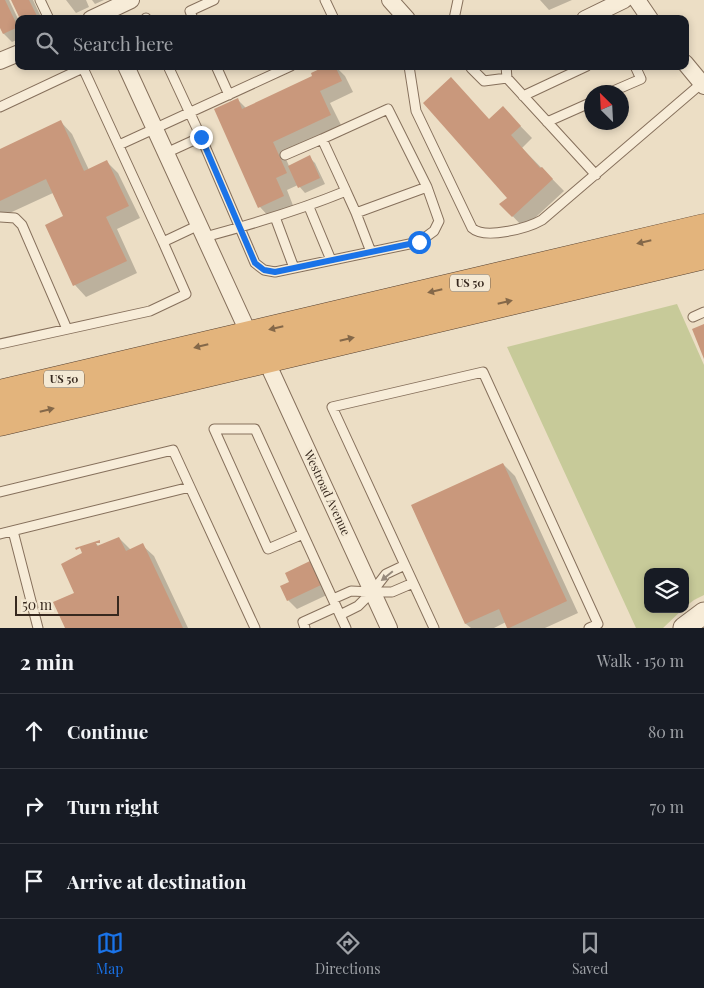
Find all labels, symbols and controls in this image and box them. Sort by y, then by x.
search box [15,15,689,70]
icon: search [33,29,61,57]
text: Search here [73,30,173,56]
north arrow [584,85,629,130]
route end [190,126,213,149]
route start [408,231,431,254]
one-way arrow [636,238,651,246]
road number: US 50 [450,274,490,292]
one-way arrow [427,287,442,295]
one-way arrow [498,298,513,306]
one-way arrow [269,324,284,332]
one-way arrow [339,335,354,343]
one-way arrow [194,342,209,350]
road number: US 50 [44,370,84,388]
one-way arrow [40,406,55,414]
street label: Westroad Avenue [301,446,355,538]
map controls [644,568,689,613]
button: layers [644,568,689,613]
one-way arrow [380,571,393,581]
scale bar [15,593,119,616]
text: 50 m [22,595,52,614]
text: 2 min [20,647,74,675]
text: Walk · 150 m [597,650,684,671]
icon: ahead [20,717,48,745]
text: Continue [67,718,148,744]
text: 80 m [648,721,684,742]
icon: right [20,792,48,820]
text: Turn right [67,793,159,819]
text: 70 m [650,796,684,817]
icon: arrive [20,867,48,895]
text: Arrive at destination [67,868,247,894]
tab: Map [96,929,124,978]
tab: Directions [315,929,381,978]
tab: Saved [572,929,608,978]

